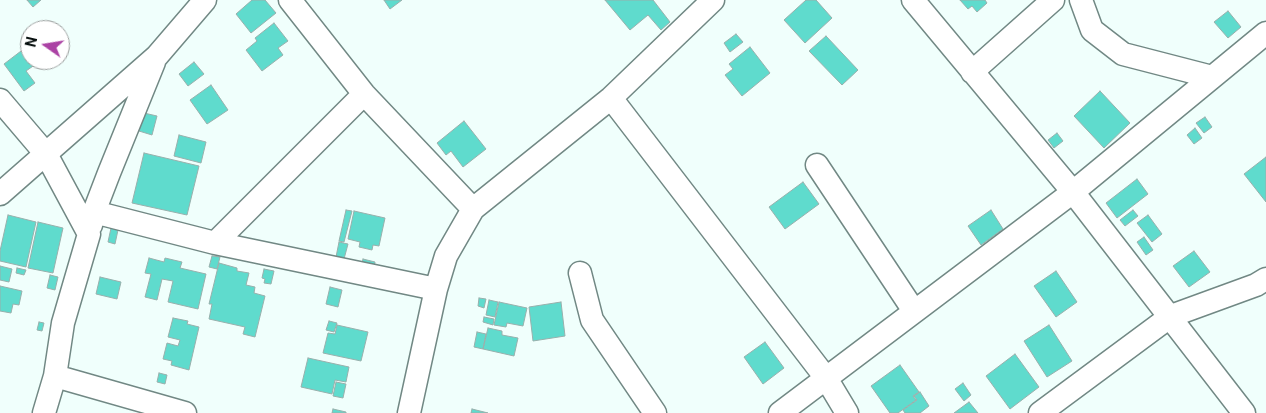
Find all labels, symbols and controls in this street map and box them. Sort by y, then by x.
north arrow [20,20,70,70]
text: N [22,35,40,48]

